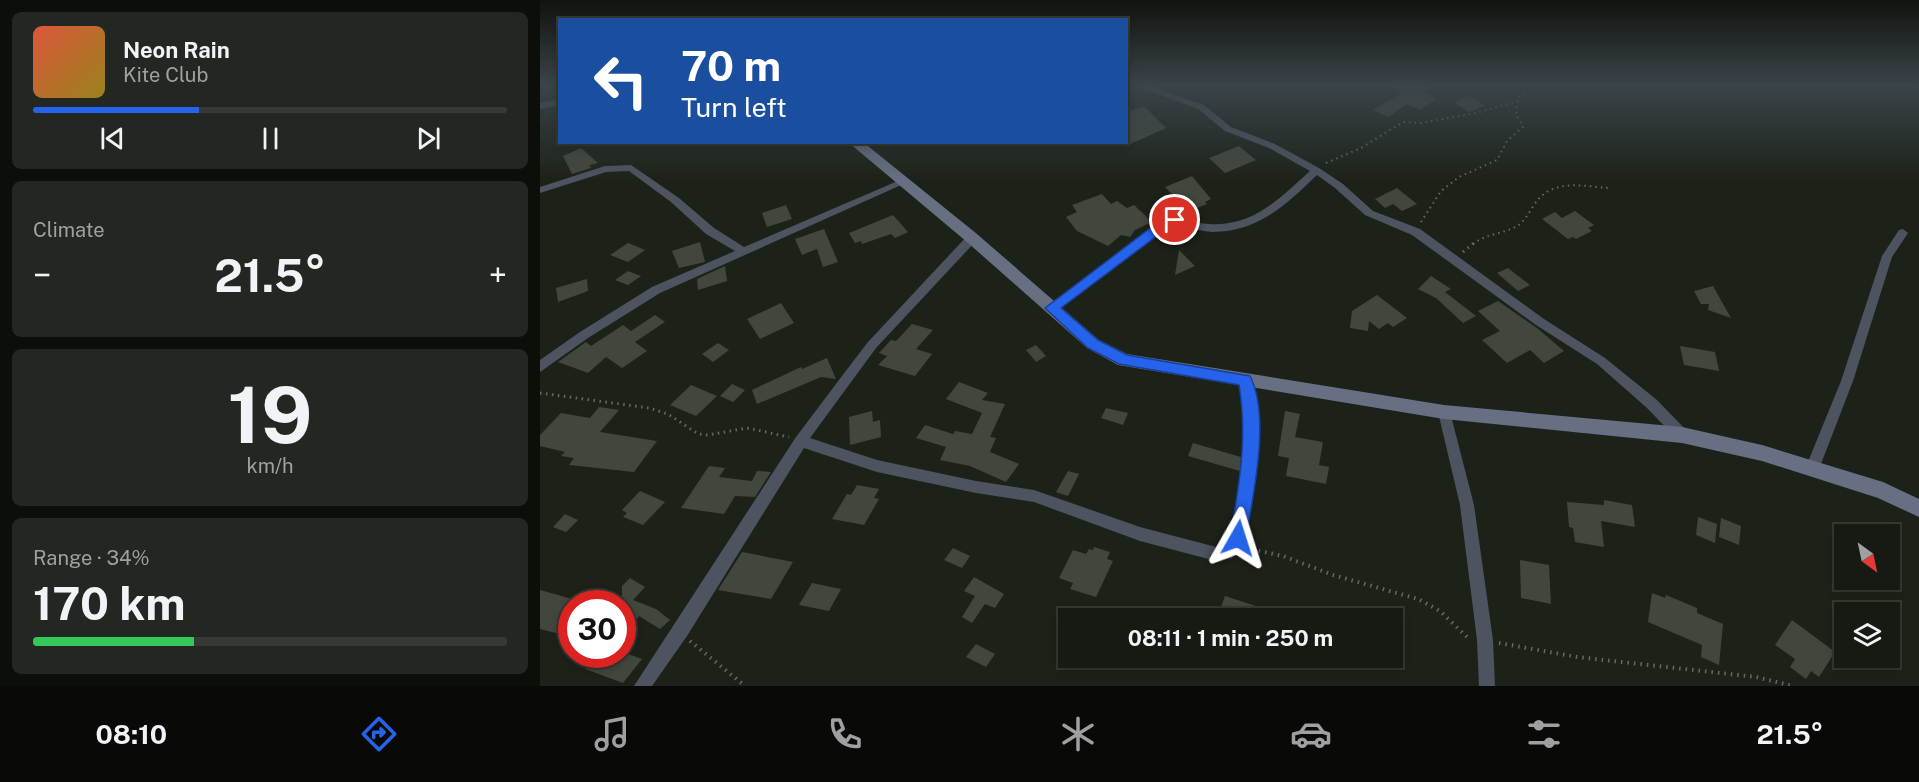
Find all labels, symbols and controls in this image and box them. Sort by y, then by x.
text: Neon Rain [123,37,230,63]
text: 70 m [681,41,781,90]
icon: left [582,42,660,120]
text: Kite Club [123,63,208,87]
text: Turn left [681,91,787,123]
icon: previous [96,122,129,155]
icon: pause [254,122,287,155]
icon: next [412,122,445,155]
pin [1149,194,1200,245]
icon: arrive [1158,203,1191,236]
text: Climate [33,218,105,242]
text: 21.5° [214,249,326,302]
text: − [33,256,51,294]
text: + [489,256,507,294]
text: 19 [228,369,312,461]
text: km/h [246,454,294,478]
position arrow [1206,506,1270,570]
north arrow [1834,524,1900,590]
map controls [1834,524,1900,668]
text: Range · 34% [33,546,150,570]
text: 170 km [33,577,186,630]
speed limit sign: 30 [558,590,636,668]
button: layers [1834,602,1900,668]
text: 08:11 · 1 min · 250 m [1128,625,1333,651]
icon: directions [358,713,400,755]
icon: music [591,713,633,755]
icon: phone [824,713,866,755]
icon: climate [1057,713,1099,755]
icon: car [1290,713,1332,755]
icon: filters [1523,713,1565,755]
text: 08:10 [96,718,167,750]
text: 21.5° [1756,718,1823,750]

